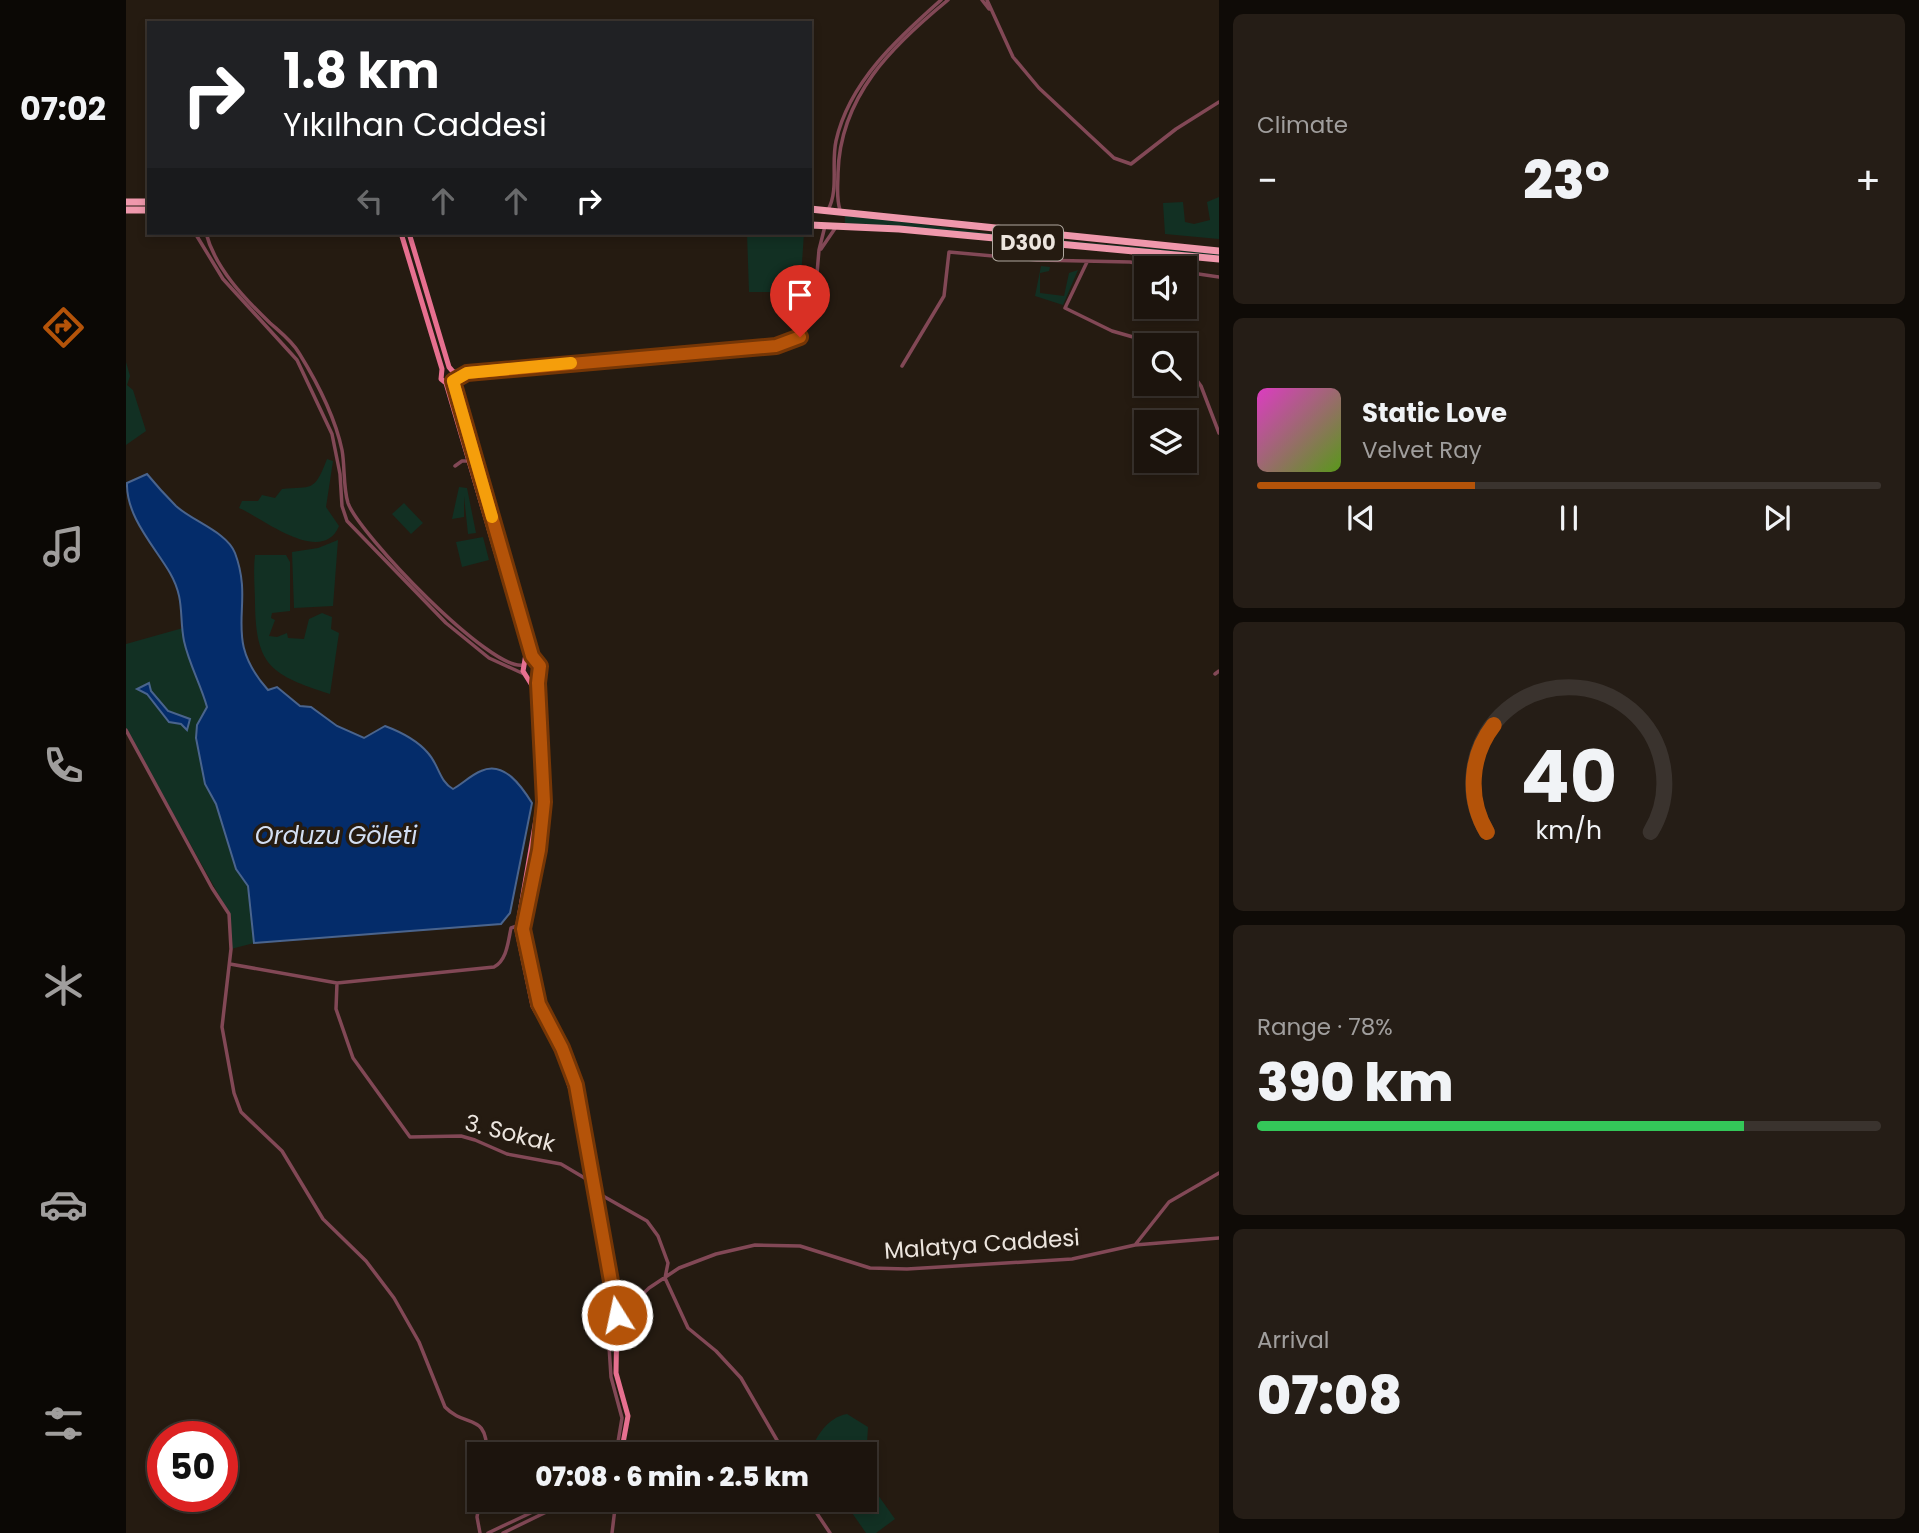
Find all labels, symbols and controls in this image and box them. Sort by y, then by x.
text: 1.8 km [283,37,440,105]
icon: right [168,49,259,140]
text: 07:02 [20,86,106,131]
text: Yıkılhan Caddesi [283,102,547,147]
text: Climate [1257,109,1348,141]
text: 23° [1523,144,1610,217]
text: − [1257,154,1278,207]
text: + [1855,154,1881,207]
icon: left [351,182,389,220]
icon: ahead [424,182,462,220]
icon: ahead [497,182,535,220]
icon: right [570,182,608,220]
road number: D300 [993,226,1063,260]
map controls [1134,256,1197,473]
button: sound [1134,256,1197,319]
pin [770,265,830,337]
icon: arrive [781,276,819,314]
icon: directions [39,303,88,352]
button: search [1134,333,1197,396]
text: Static Love [1362,395,1507,431]
button: layers [1134,410,1197,473]
text: Velvet Ray [1362,434,1482,466]
icon: previous [1342,499,1380,537]
icon: pause [1550,499,1588,537]
icon: next [1758,499,1796,537]
icon: music [39,522,88,571]
text: 40 [1521,727,1617,828]
icon: phone [39,741,88,790]
text: km/h [1536,813,1602,848]
water label: Orduzu Göleti [255,819,418,852]
icon: climate [39,961,88,1010]
text: Range · 78% [1257,1011,1393,1043]
text: 390 km [1257,1046,1453,1119]
street label: 3. Sokak [462,1106,559,1160]
icon: car [39,1180,88,1229]
street label: Malatya Caddesi [883,1221,1081,1267]
position arrow [580,1278,654,1352]
text: Arrival [1257,1324,1329,1356]
text: 07:08 [1257,1359,1402,1432]
icon: filters [39,1399,88,1448]
speed limit sign: 50 [147,1421,238,1512]
text: 07:08 · 6 min · 2.5 km [535,1459,809,1495]

